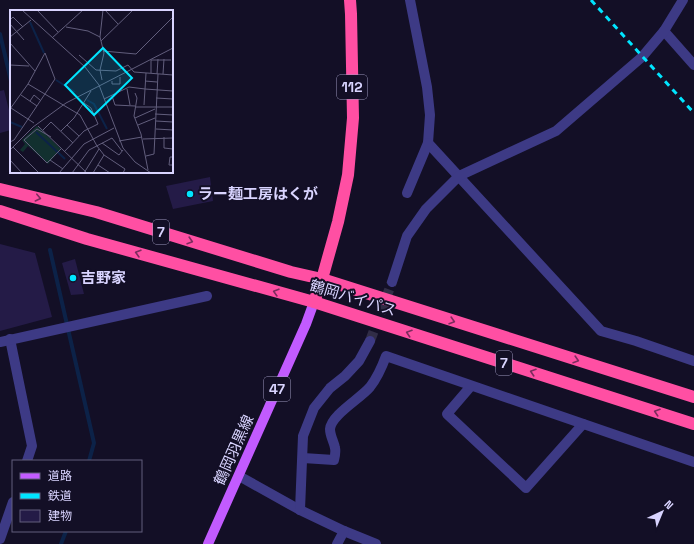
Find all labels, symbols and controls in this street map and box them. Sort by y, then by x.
inset map [10,10,173,173]
road number: 112 [337,75,367,99]
place label: ラー麺工房はくが [198,184,318,203]
marker: ラー麺工房はくが [185,189,195,199]
one-way arrow [35,193,41,201]
road number: 7 [153,220,169,244]
one-way arrow [186,236,193,245]
one-way arrow [135,249,142,258]
place label: 吉野家 [81,268,126,287]
marker: 吉野家 [68,273,78,283]
street label: 鶴岡バイパス [307,275,399,320]
one-way arrow [273,288,280,297]
one-way arrow [449,316,456,325]
one-way arrow [406,329,413,338]
road number: 7 [496,351,512,375]
one-way arrow [573,355,580,364]
one-way arrow [530,368,537,377]
road number: 47 [264,377,290,401]
one-way arrow [654,408,661,417]
street label: 鶴岡羽黒線 [210,412,257,488]
legend [12,460,142,532]
text: 道路 [48,468,72,484]
text: 鉄道 [48,488,72,504]
north arrow [642,492,682,532]
text: N [661,497,676,512]
text: 建物 [48,508,72,524]

